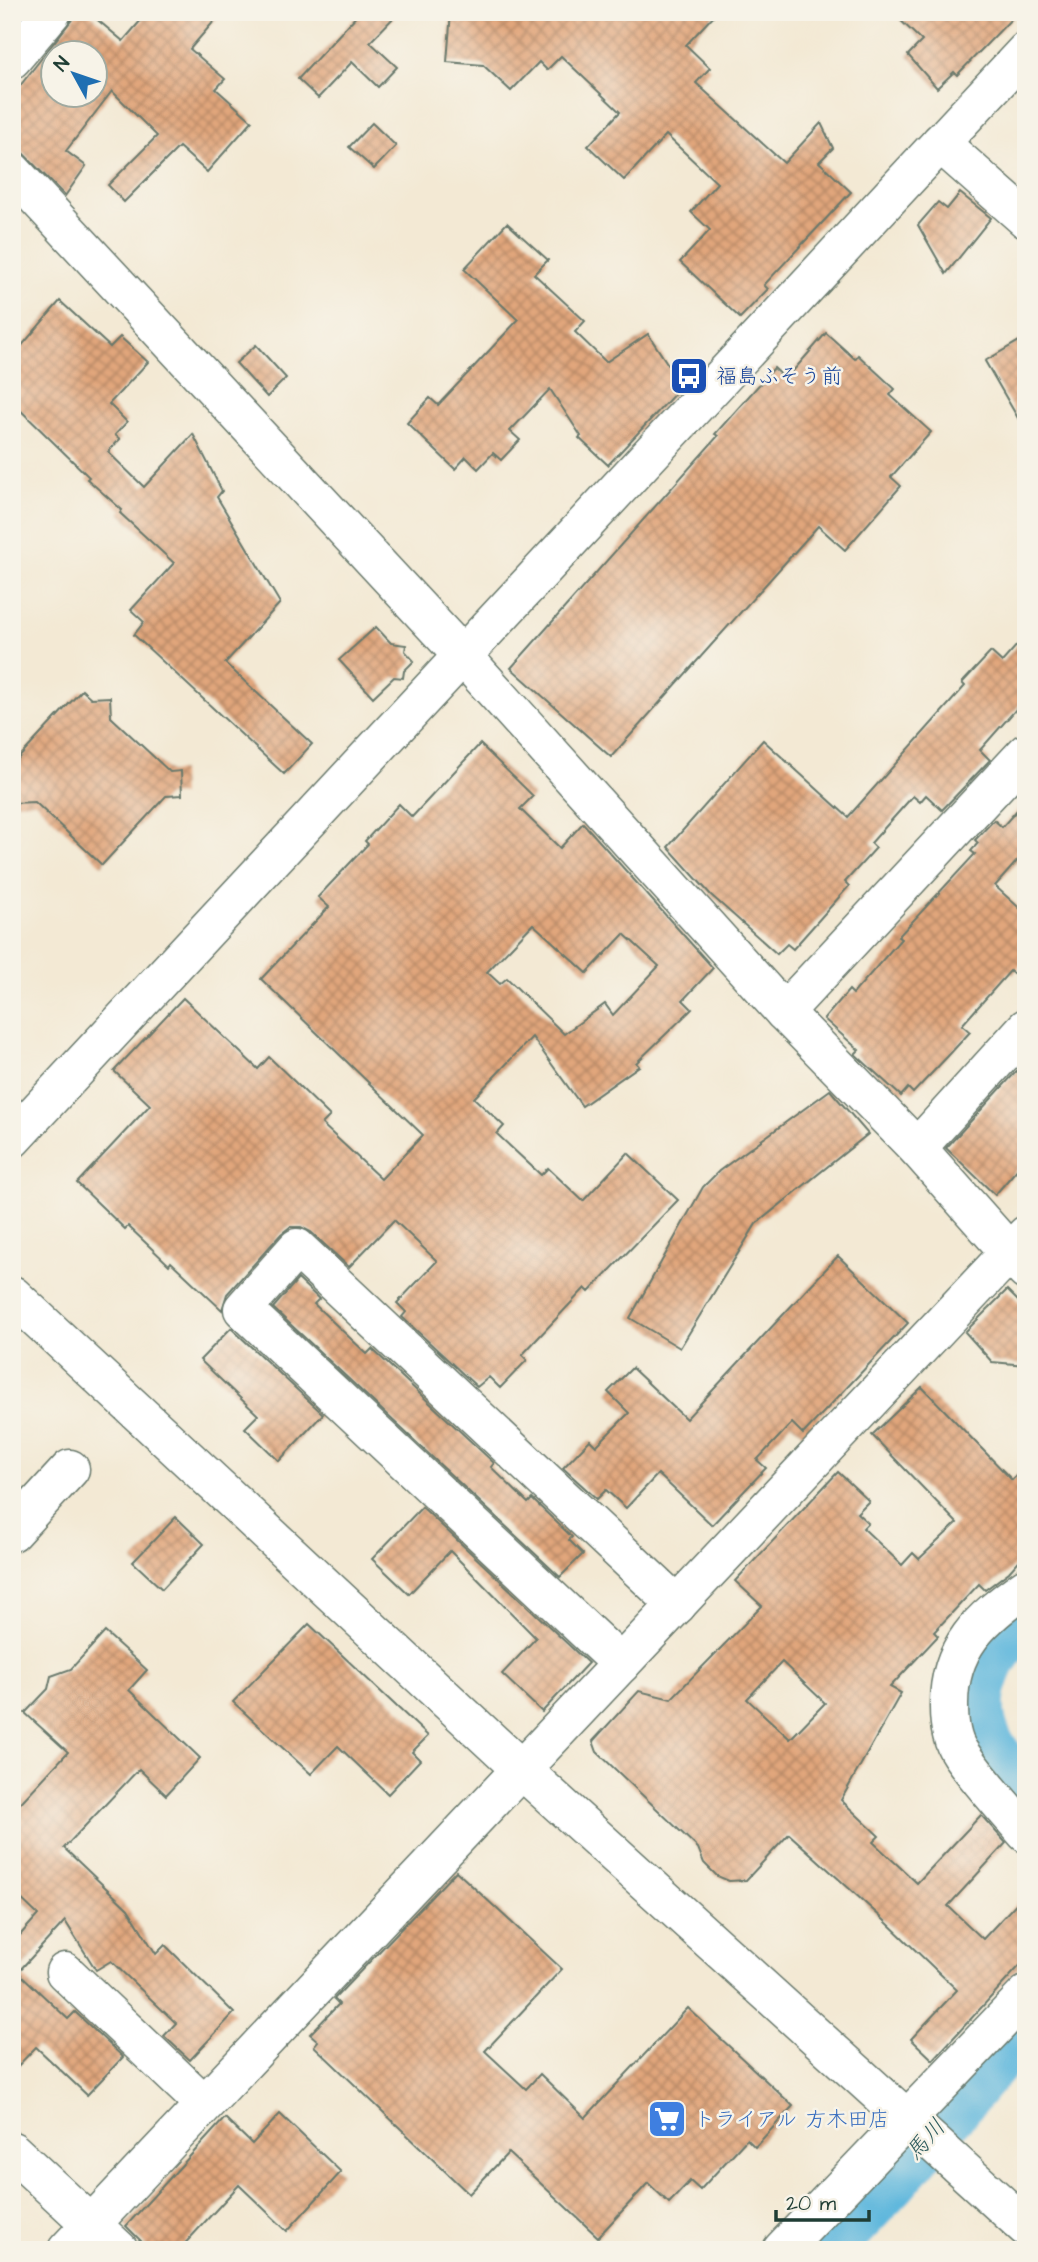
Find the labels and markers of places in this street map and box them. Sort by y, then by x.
bus stop icon: 福島ふそう前 [668,355,710,397]
place label: 福島ふそう前 [716,362,842,391]
supermarket icon: トライアル 方木田店 [646,2098,688,2140]
place label: トライアル 方木田店 [694,2105,889,2134]

